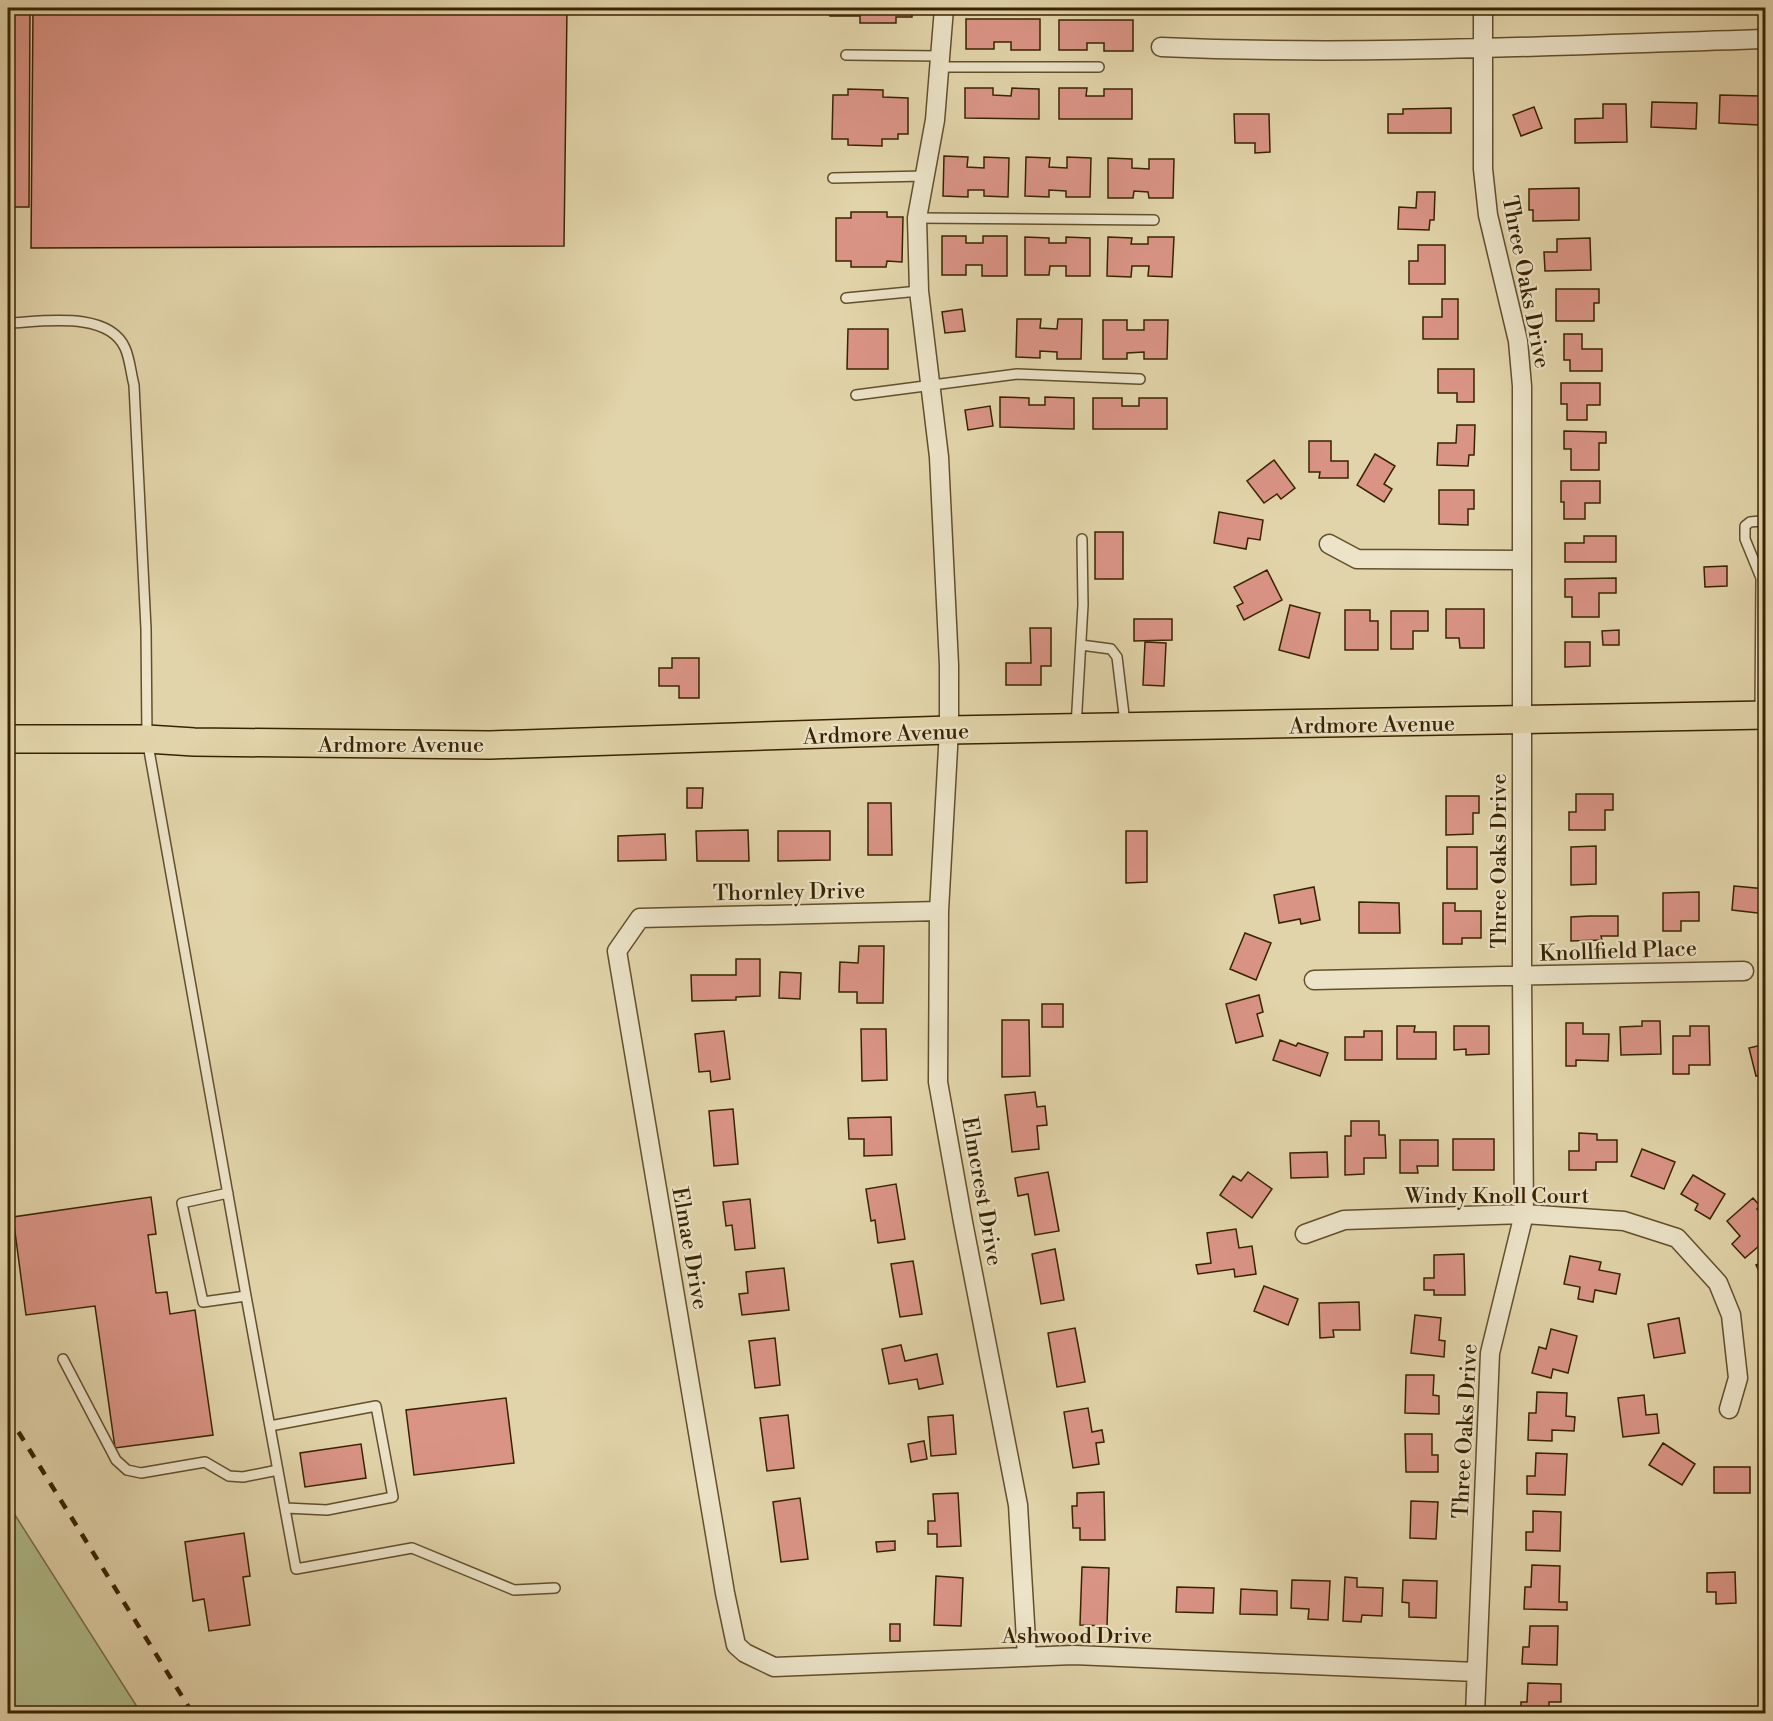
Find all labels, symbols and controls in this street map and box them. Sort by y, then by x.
street label: Three Oaks Drive [1496,194,1555,371]
street label: Ardmore Avenue [1288,711,1455,740]
street label: Ardmore Avenue [802,718,969,751]
street label: Ardmore Avenue [317,732,484,759]
street label: Three Oaks Drive [1486,773,1513,949]
street label: Thornley Drive [713,878,865,907]
street label: Knollfield Place [1539,935,1697,968]
street label: Elmcrest Drive [955,1115,1008,1268]
street label: Windy Knoll Court [1404,1183,1589,1210]
street label: Elmae Drive [665,1185,714,1312]
street label: Three Oaks Drive [1447,1343,1484,1519]
street label: Ashwood Drive [1001,1623,1152,1650]

